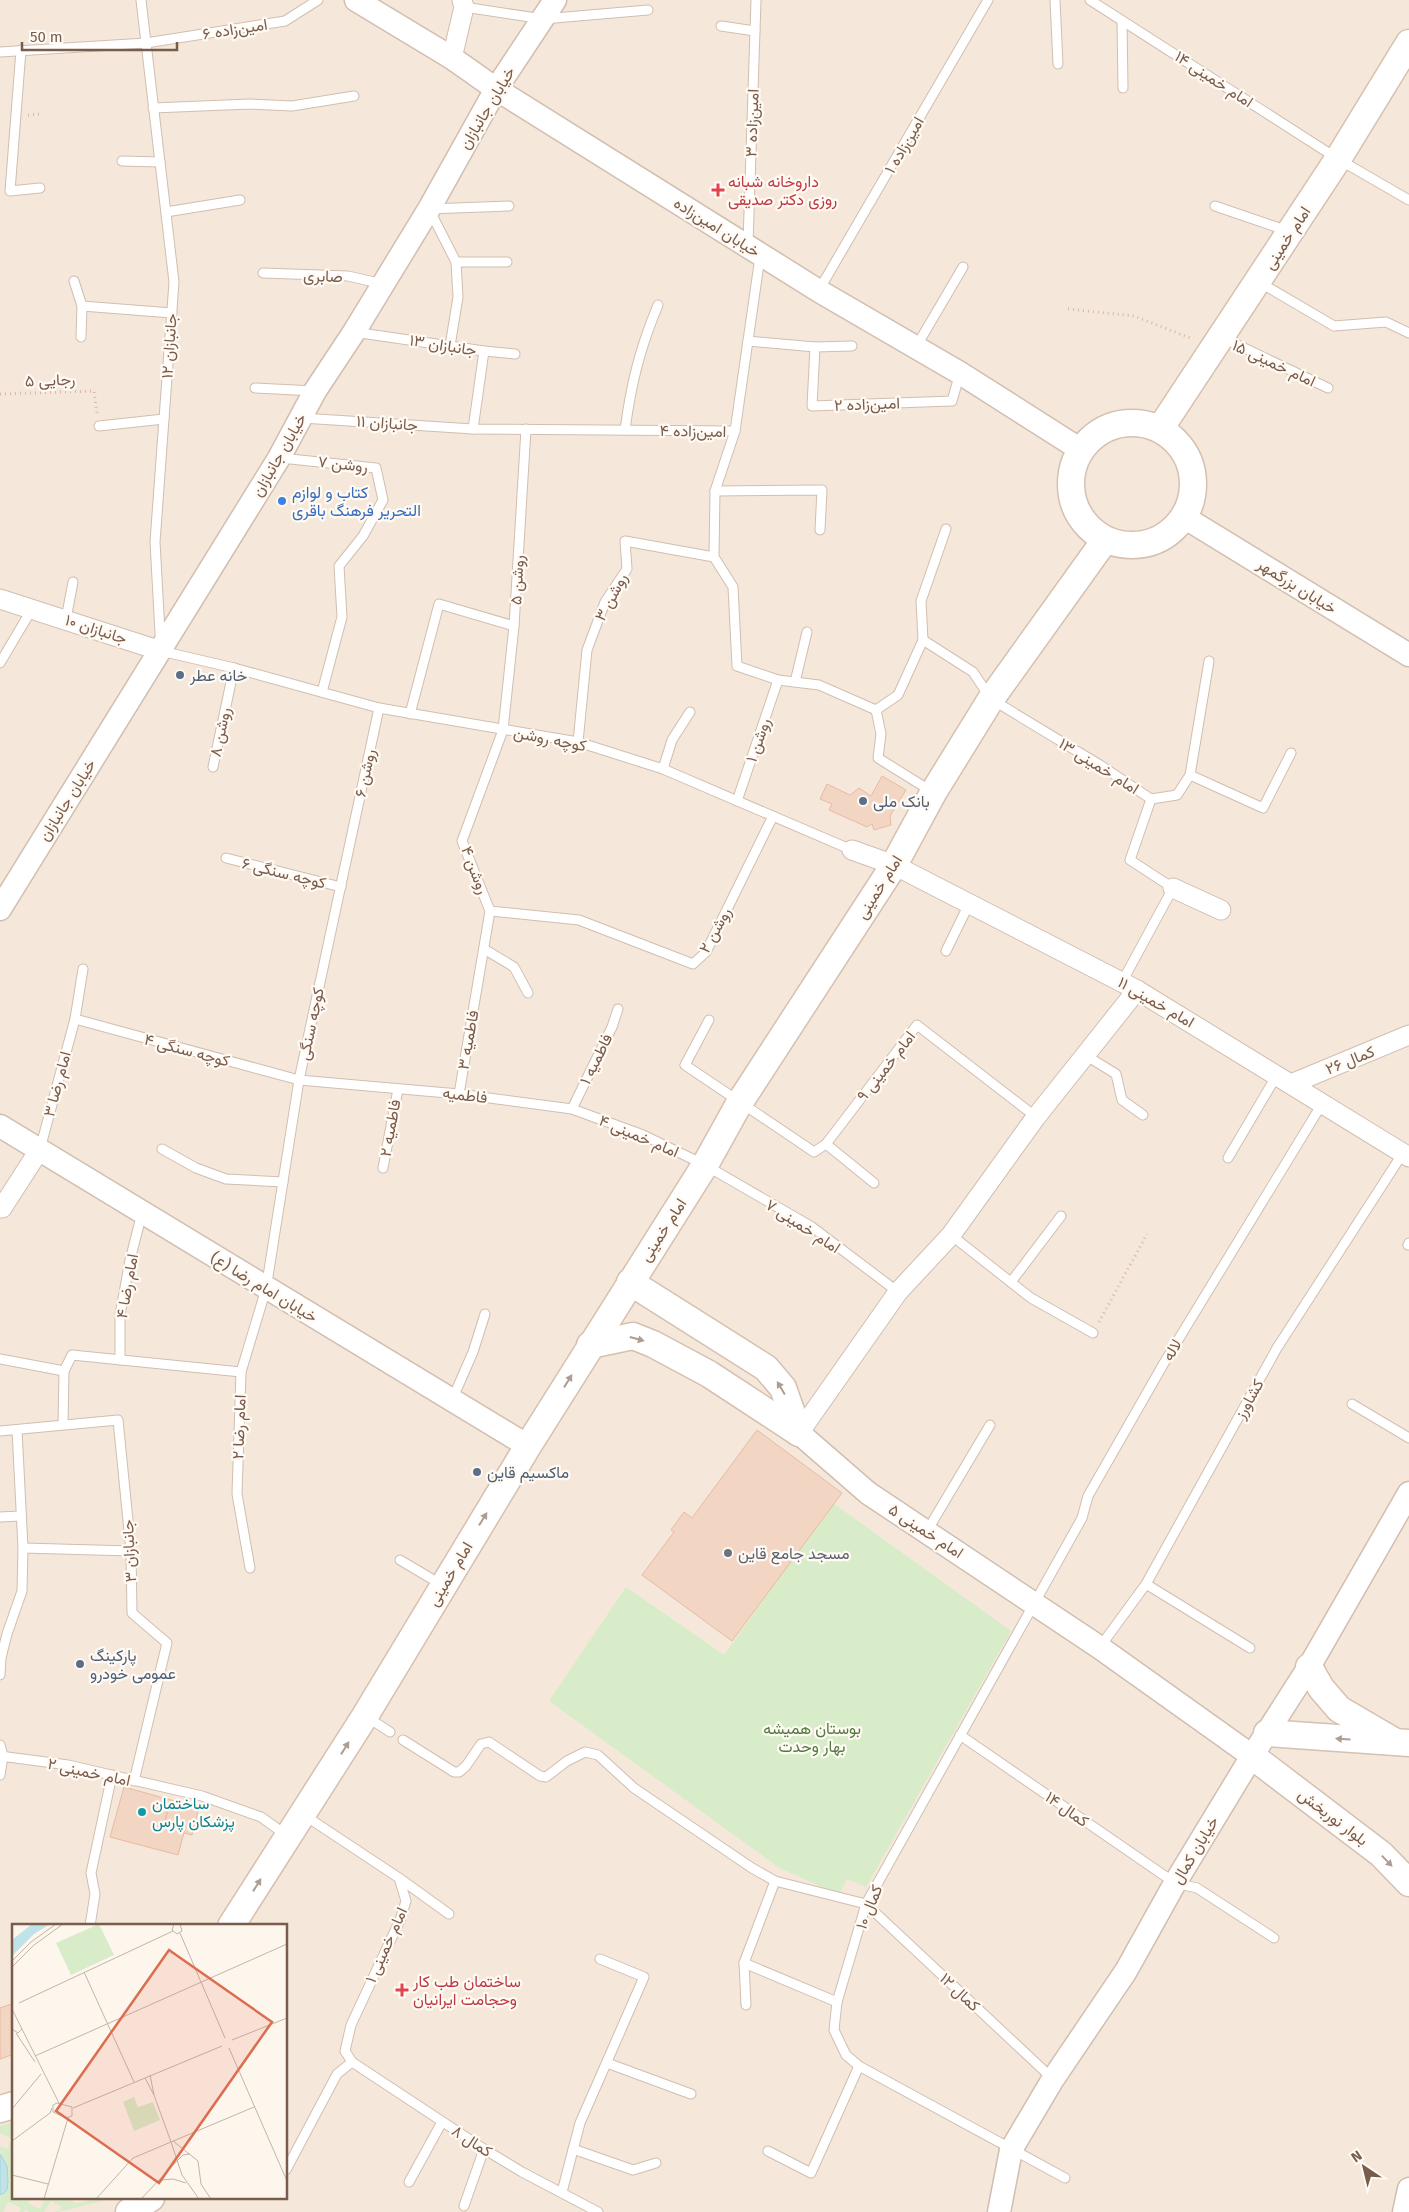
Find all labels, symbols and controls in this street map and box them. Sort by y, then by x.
street label: امین‌زاده ۶ [201,15,269,44]
scale bar [22,20,178,52]
text: 50 m [30,28,63,46]
street label: امام خمینی ۱۴ [1171,47,1257,112]
street label: خیابان جانبازان [455,63,520,153]
street label: امین‌زاده ۳ [741,89,764,157]
street label: امین‌زاده ۱ [880,113,929,177]
place label: داروخانه شبانه روزی دکتر صدیقی [728,172,837,210]
marker: داروخانه شبانه روزی دکتر صدیقی [712,184,724,196]
street label: خیابان امین‌زاده [670,193,764,262]
street label: امام خمینی [1260,203,1315,274]
street label: صابری [303,266,343,287]
street label: جانبازان ۱۲ [157,312,182,379]
street label: جانبازان ۱۳ [408,330,478,361]
street label: امام خمینی ۱۵ [1229,335,1319,392]
street label: رجایی ۵ [24,370,76,391]
street label: امین‌زاده ۲ [834,393,900,416]
street label: خیابان جانبازان [248,410,311,500]
street label: جانبازان ۱۱ [356,411,419,436]
street label: امین‌زاده ۴ [659,421,727,442]
street label: روشن ۷ [317,452,369,477]
place label: کتاب و لوازم التحریر فرهنگ باقری [292,483,421,521]
marker: کتاب و لوازم التحریر فرهنگ باقری [276,495,288,507]
street label: روشن ۵ [506,554,529,606]
street label: خیابان بزرگمهر [1253,554,1340,619]
street label: روشن ۳ [591,570,632,625]
street label: جانبازان ۱۰ [62,610,130,649]
place label: خانه عطر [189,666,248,686]
marker: خانه عطر [174,669,186,681]
street label: روشن ۸ [205,705,235,759]
street label: روشن ۱ [742,715,775,765]
street label: کوچه روشن [511,723,588,757]
street label: امام خمینی ۱۳ [1055,734,1143,799]
street label: روشن ۶ [351,747,380,799]
street label: خیابان جانبازان [34,755,101,845]
place label: بانک ملی [873,792,930,812]
marker: بانک ملی [857,795,869,807]
street label: روشن ۴ [456,843,493,897]
street label: امام خمینی [852,852,907,923]
street label: کوچه سنگی ۶ [239,853,328,895]
street label: روشن ۲ [695,904,736,957]
street label: امام خمینی ۱۱ [1114,972,1198,1032]
street label: کوچه سنگی [294,986,330,1063]
street label: فاطمیه ۳ [453,1009,483,1071]
street label: امام خمینی ۹ [853,1027,920,1105]
street label: کوچه سنگی ۴ [142,1030,232,1072]
street label: فاطمیه ۱ [576,1031,616,1087]
street label: کمال ۲۶ [1323,1042,1377,1078]
street label: امام رضا ۳ [39,1049,76,1119]
street label: فاطمیه [441,1083,489,1107]
street label: فاطمیه ۲ [376,1098,404,1158]
street label: امام خمینی ۴ [596,1111,682,1162]
street label: امام خمینی [636,1195,691,1266]
street label: امام خمینی ۷ [762,1195,844,1258]
street label: خیابان امام رضا (ع) [206,1248,321,1328]
street label: امام رضا ۴ [112,1252,143,1320]
one-way arrow [630,1335,645,1343]
street label: لاله [1158,1336,1186,1364]
one-way arrow [564,1374,573,1387]
street label: کشاورز [1230,1376,1269,1424]
one-way arrow [777,1382,786,1395]
street label: امام رضا ۲ [228,1394,251,1460]
place label: ماکسیم قاین [487,1463,569,1483]
marker: ماکسیم قاین [471,1466,483,1478]
street label: امام خمینی ۵ [884,1500,967,1563]
one-way arrow [478,1512,488,1525]
street label: جانبازان ۳ [118,1519,141,1583]
street label: امام خمینی [423,1538,477,1610]
place label: مسجد جامع قاین [738,1544,850,1565]
marker: مسجد جامع قاین [722,1547,734,1559]
place label: پارکینگ عمومی خودرو [90,1646,176,1684]
marker: پارکینگ عمومی خودرو [74,1658,86,1670]
park label: بوستان همیشه بهار وحدت [763,1719,861,1757]
one-way arrow [1335,1734,1351,1742]
one-way arrow [340,1741,349,1754]
street label: امام خمینی ۲ [46,1754,132,1791]
street label: بلوار نوربخش [1294,1785,1372,1850]
street label: کمال ۱۴ [1042,1787,1092,1831]
place label: ساختمان پزشکان پارس [152,1794,235,1833]
marker: ساختمان پزشکان پارس [136,1806,148,1818]
street label: خیابان کمال [1167,1813,1223,1887]
one-way arrow [1381,1854,1393,1866]
one-way arrow [252,1878,262,1891]
street label: کمال ۱۰ [852,1882,886,1932]
street label: امام خمینی ۱ [361,1904,412,1986]
inset map [12,1924,288,2200]
street label: کمال ۱۲ [936,1969,984,2015]
place label: ساختمان طب کار و‌حجامت ایرانیان [412,1972,521,2010]
marker: ساختمان طب کار و‌حجامت ایرانیان [395,1983,409,1997]
street label: کمال ۸ [448,2121,496,2161]
north arrow [1339,2142,1389,2192]
text: N [1348,2147,1366,2166]

